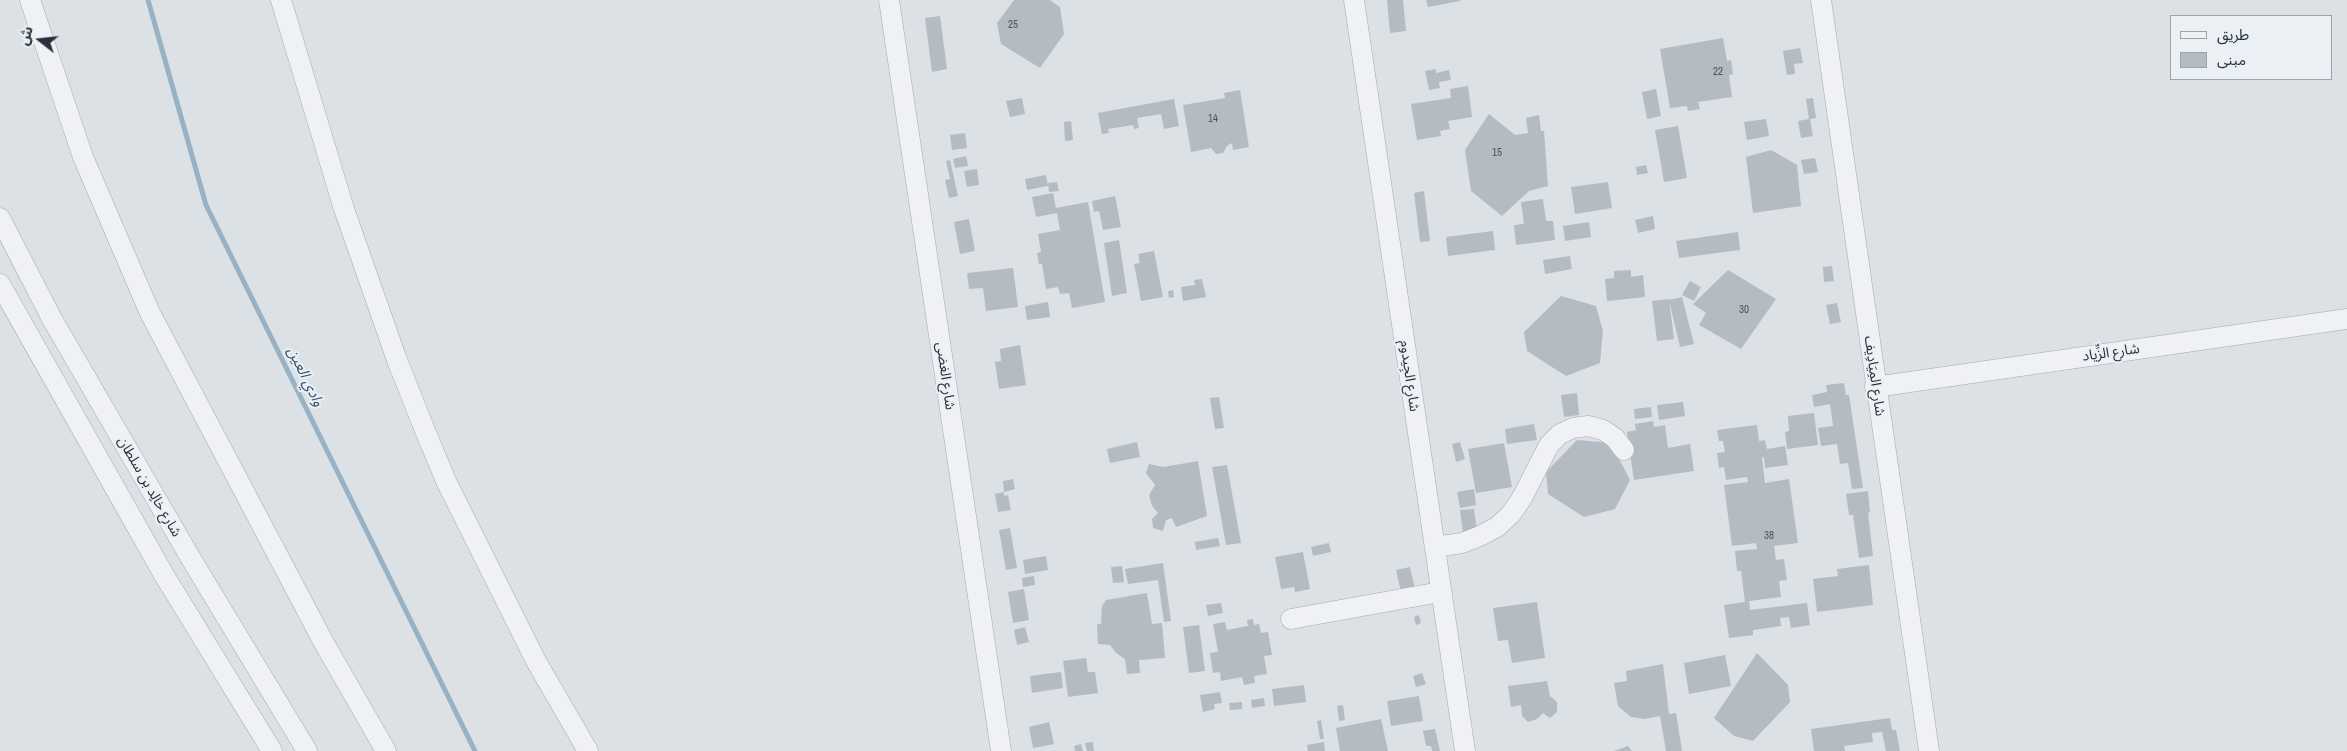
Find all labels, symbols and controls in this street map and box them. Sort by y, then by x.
north arrow [15,15,65,65]
legend [2170,15,2332,80]
house number: 25 [1008,18,1018,32]
text: ش [14,24,37,48]
text: طريق [2217,24,2249,45]
text: مبنى [2217,49,2246,70]
house number: 22 [1713,65,1723,79]
house number: 14 [1208,112,1218,126]
house number: 15 [1492,146,1502,160]
house number: 30 [1739,303,1749,317]
street label: شارع المِيَادِيف [1860,335,1888,417]
street label: شارع الجِيدوم [1396,339,1422,413]
street label: شارع الغضى [932,341,958,411]
street label: شارع الزِّياد [2081,341,2141,365]
water label: وادي العين [283,344,327,410]
street label: شارع خالِد بن سلطان [113,434,185,540]
house number: 38 [1764,529,1774,543]

